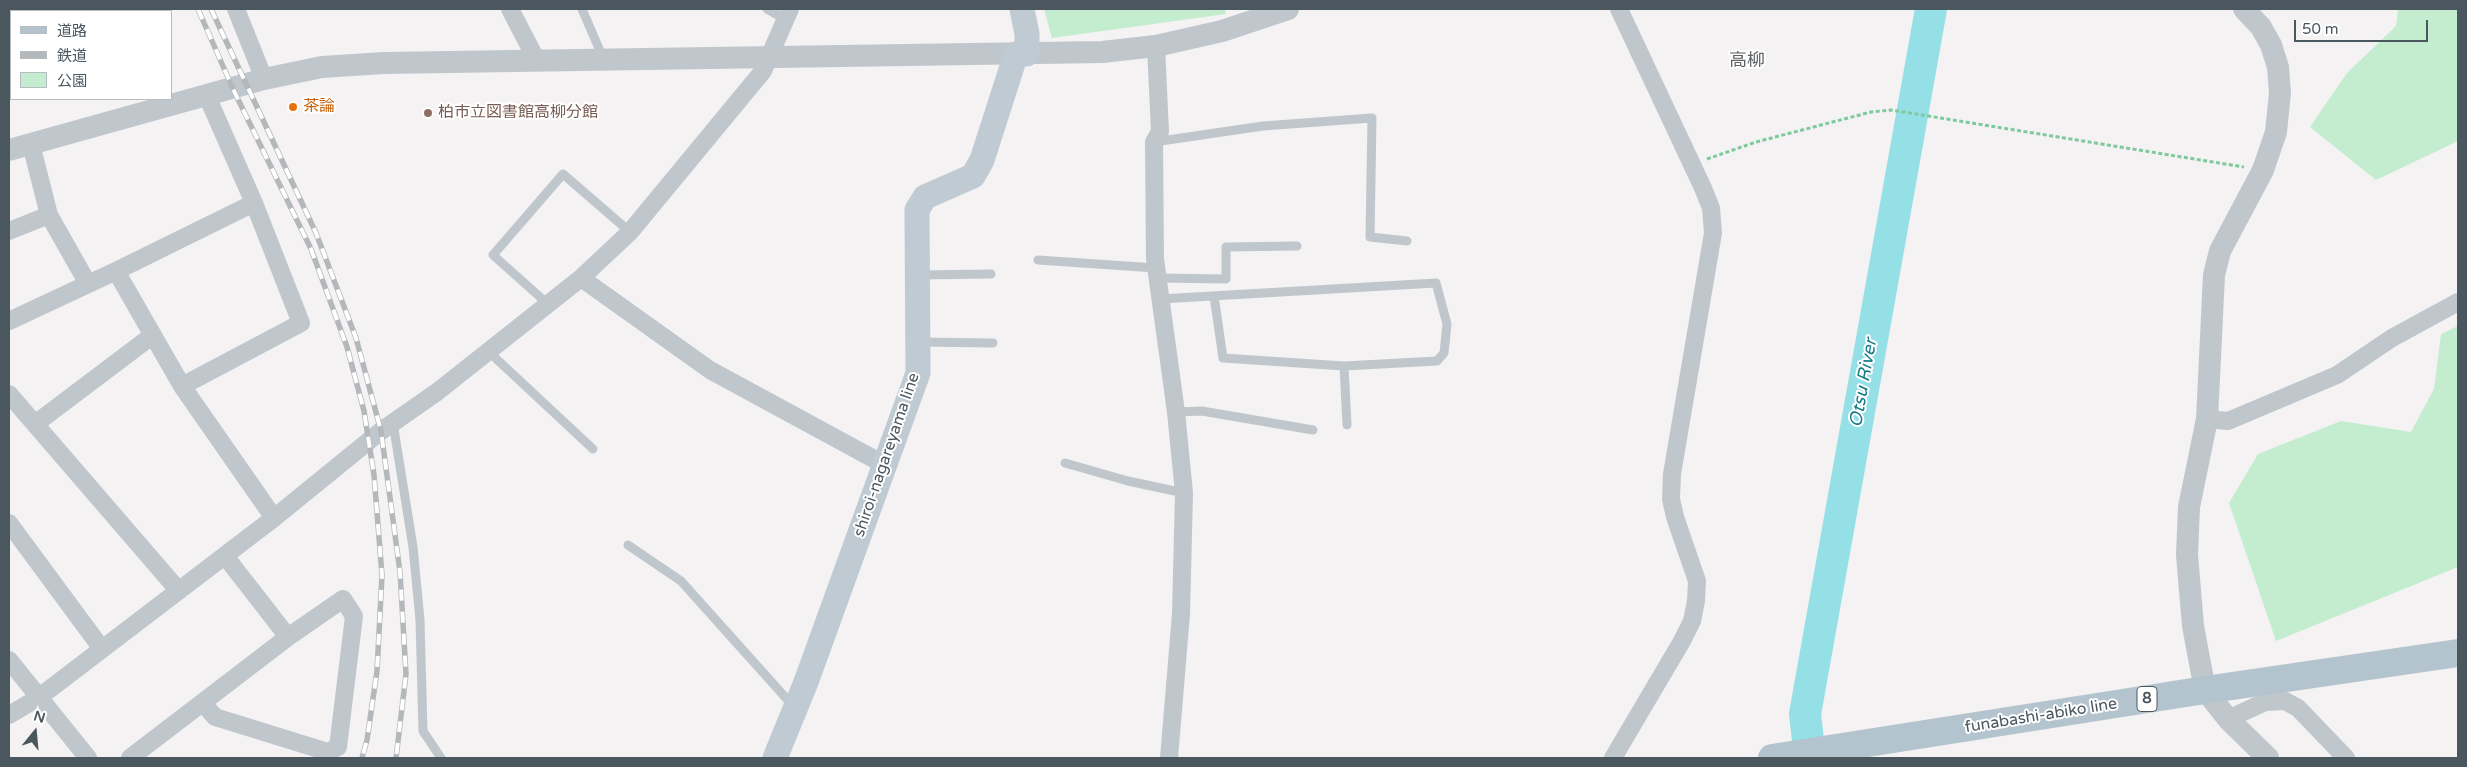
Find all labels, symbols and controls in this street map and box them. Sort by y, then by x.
legend [10,10,172,100]
scale bar [2297,10,2431,42]
text: 50 m [2302,20,2339,38]
text: 道路 [57,22,87,40]
text: 鉄道 [57,47,87,65]
district label: 高柳 [1729,50,1765,72]
text: 公園 [57,72,87,90]
place label: 茶論 [303,97,335,117]
marker: 茶論 [287,101,299,113]
place label: 柏市立図書館高柳分館 [438,103,598,123]
marker: 柏市立図書館高柳分館 [422,107,434,119]
water label: Otsu River [1846,337,1882,429]
street label: shiroi-nagareyama line [850,370,924,540]
road number: 8 [2137,686,2157,712]
street label: funabashi-abiko line [1963,694,2119,738]
north arrow [10,707,60,757]
text: N [32,707,47,727]

